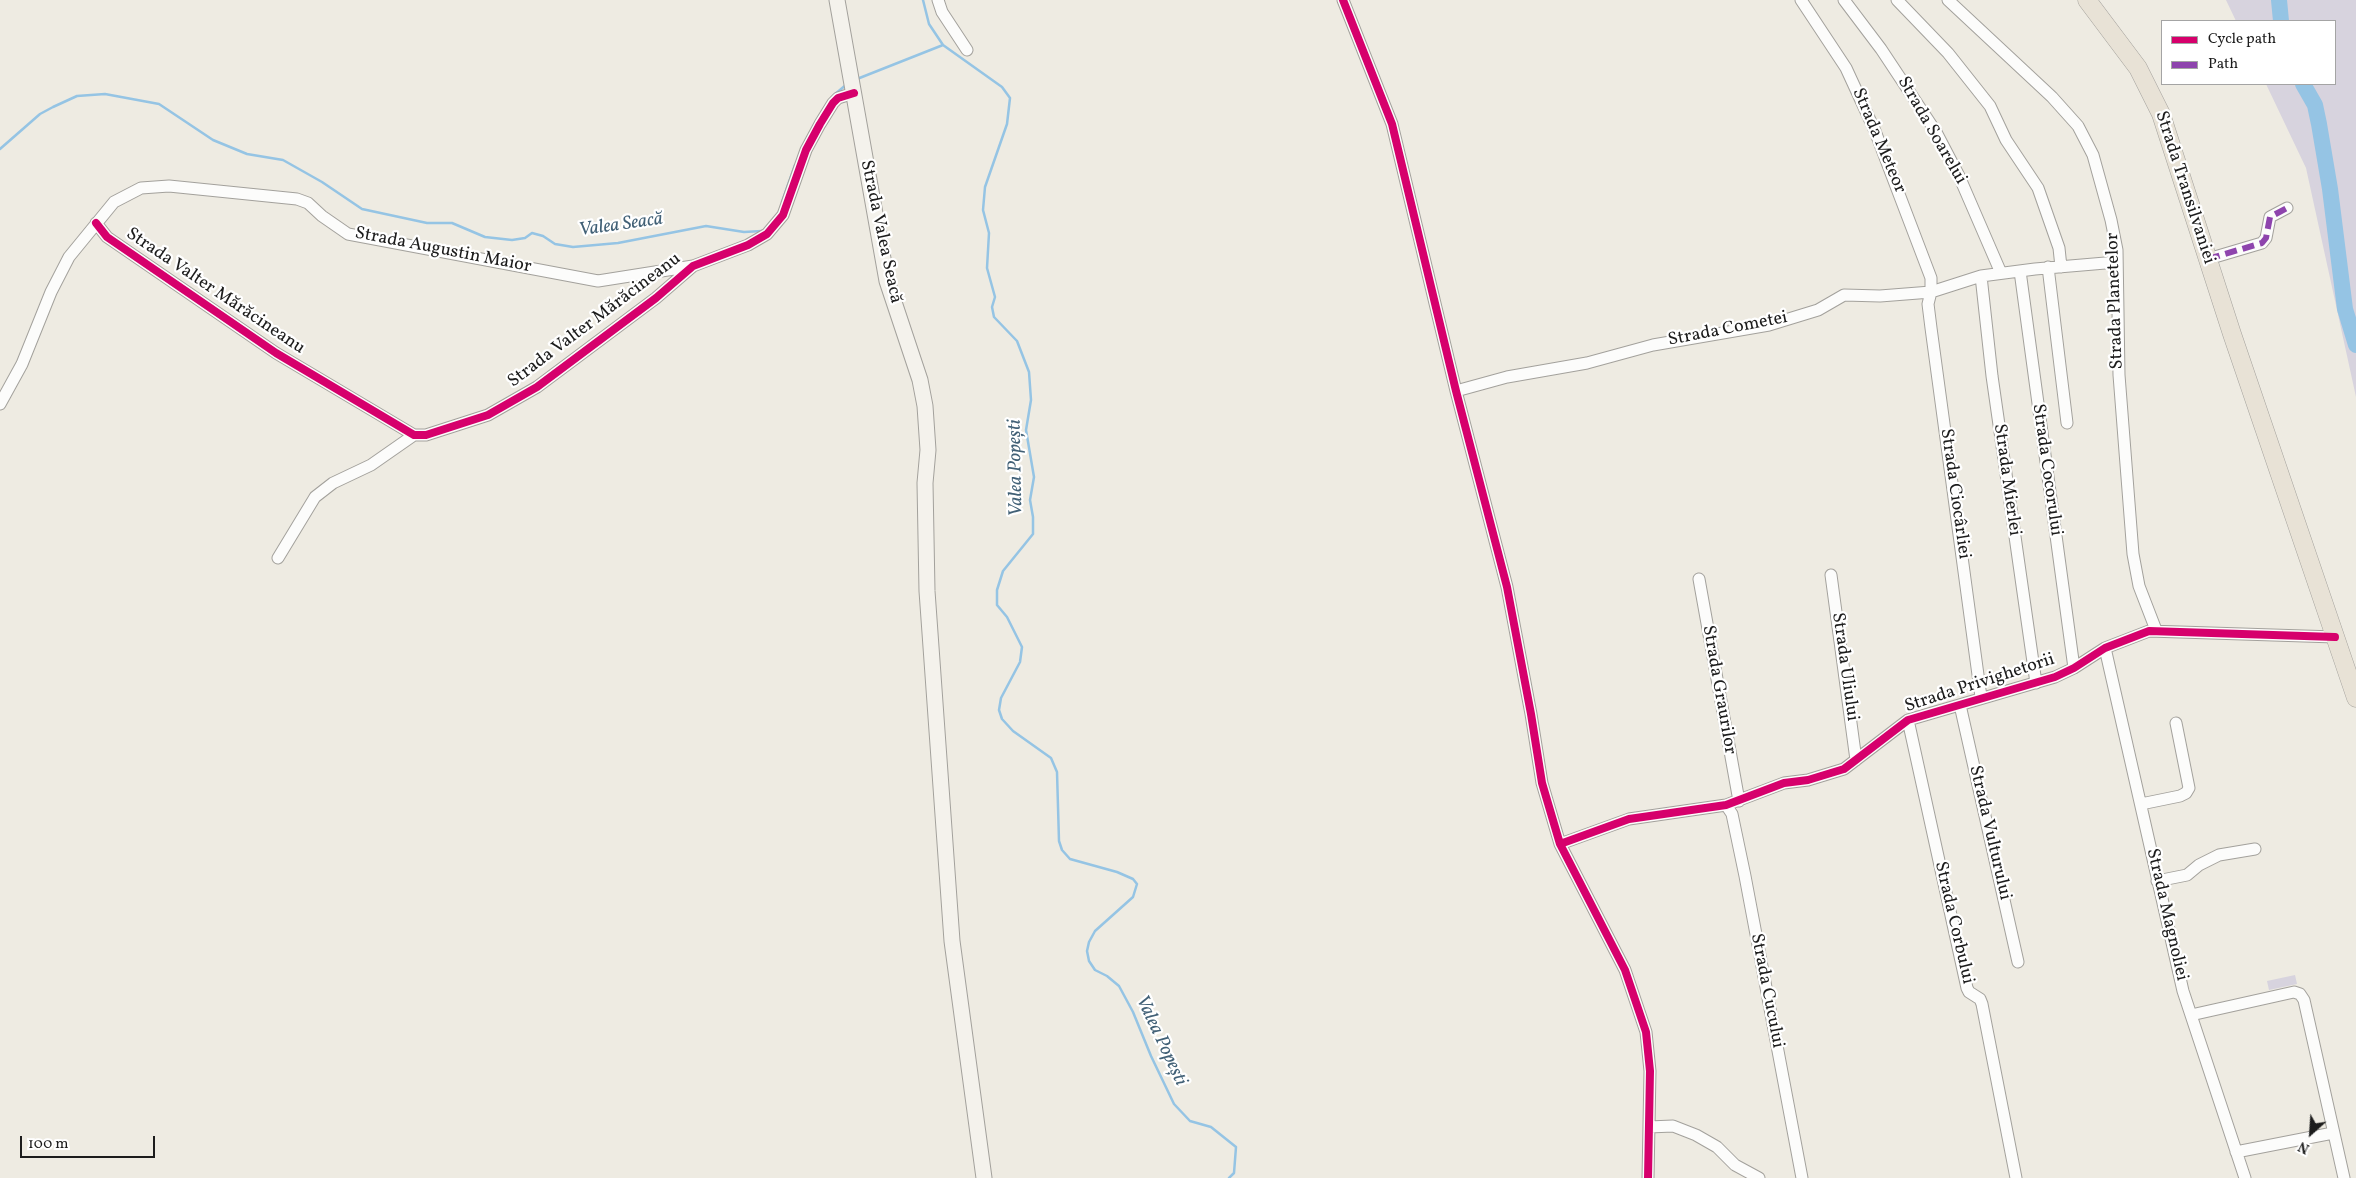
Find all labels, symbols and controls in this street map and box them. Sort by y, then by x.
legend [2161,20,2336,85]
text: Cycle path [2208,29,2276,50]
text: Path [2208,54,2238,75]
street label: Strada Soarelui [1891,73,1971,189]
street label: Strada Meteor [1846,85,1910,197]
street label: Strada Transilvaniei [2149,109,2219,267]
street label: Strada Valea Seacă [854,158,906,306]
water label: Valea Seacă [577,209,665,243]
street label: Strada Augustin Maior [353,223,533,279]
street label: Strada Valter Mărăcineanu [121,224,309,360]
street label: Strada Planetelor [2103,232,2129,370]
street label: Strada Valter Mărăcineanu [504,249,686,393]
street label: Strada Cometei [1666,308,1790,352]
street label: Strada Cocorului [2026,403,2066,537]
water label: Valea Popești [1005,419,1029,517]
street label: Strada Mierlei [1987,423,2025,537]
street label: Strada Ciocârliei [1934,427,1974,561]
street label: Strada Uliului [1826,611,1862,723]
street label: Strada Graurilor [1696,624,1740,756]
street label: Strada Privighetorii [1902,650,2058,718]
street label: Strada Vulturului [1963,764,2015,902]
street label: Strada Magnoliei [2140,847,2192,983]
street label: Strada Corbului [1928,860,1978,986]
street label: Strada Cucului [1744,932,1788,1050]
water label: Valea Popești [1129,992,1191,1090]
north arrow [2286,1108,2336,1158]
scale bar [22,1126,158,1158]
text: 100 m [28,1134,68,1155]
text: N [2295,1136,2313,1158]

